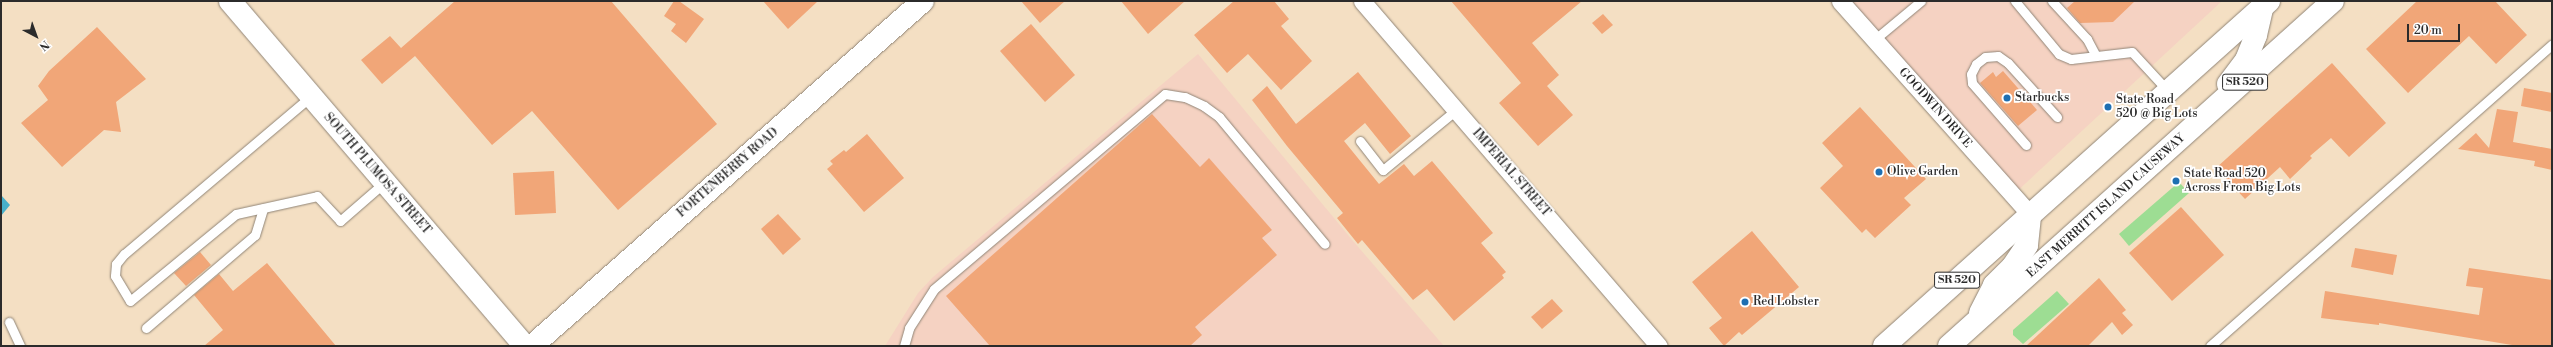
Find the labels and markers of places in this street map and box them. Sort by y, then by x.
place label: Starbucks [2015,91,2069,105]
marker: Starbucks [2002,93,2012,103]
place label: State Road 520 @ Big Lots [2116,93,2198,121]
marker: State Road 520 @ Big Lots [2103,102,2113,112]
place label: Olive Garden [1887,165,1958,179]
marker: Olive Garden [1874,167,1884,177]
place label: State Road 520 Across From Big Lots [2184,167,2300,195]
marker: State Road 520 Across From Big Lots [2171,176,2181,186]
place label: Red Lobster [1753,295,1819,309]
marker: Red Lobster [1740,297,1750,307]

